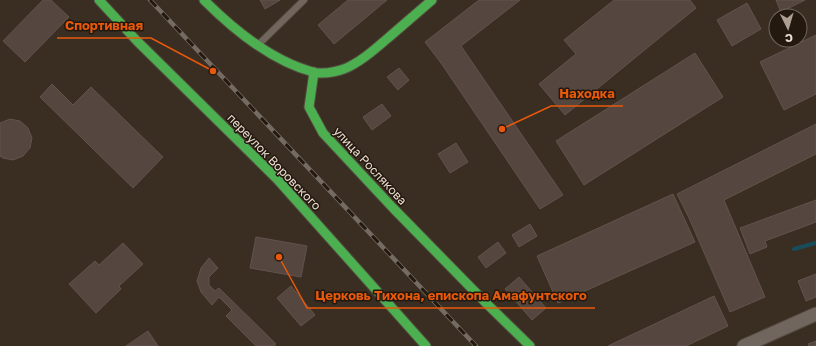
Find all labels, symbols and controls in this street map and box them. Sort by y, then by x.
north arrow [768,8,808,48]
callout: Спортивная [57,13,151,38]
text: Спортивная [65,17,143,33]
text: С [784,32,793,45]
callout: Находка [551,81,623,106]
text: Находка [559,85,615,101]
street label: переулок Воровского [224,110,324,213]
street label: улица Рослякова [330,124,410,208]
callout: Церковь Тихона, епископа Амафунтского [307,283,595,308]
text: Церковь Тихона, епископа Амафунтского [315,287,587,303]

